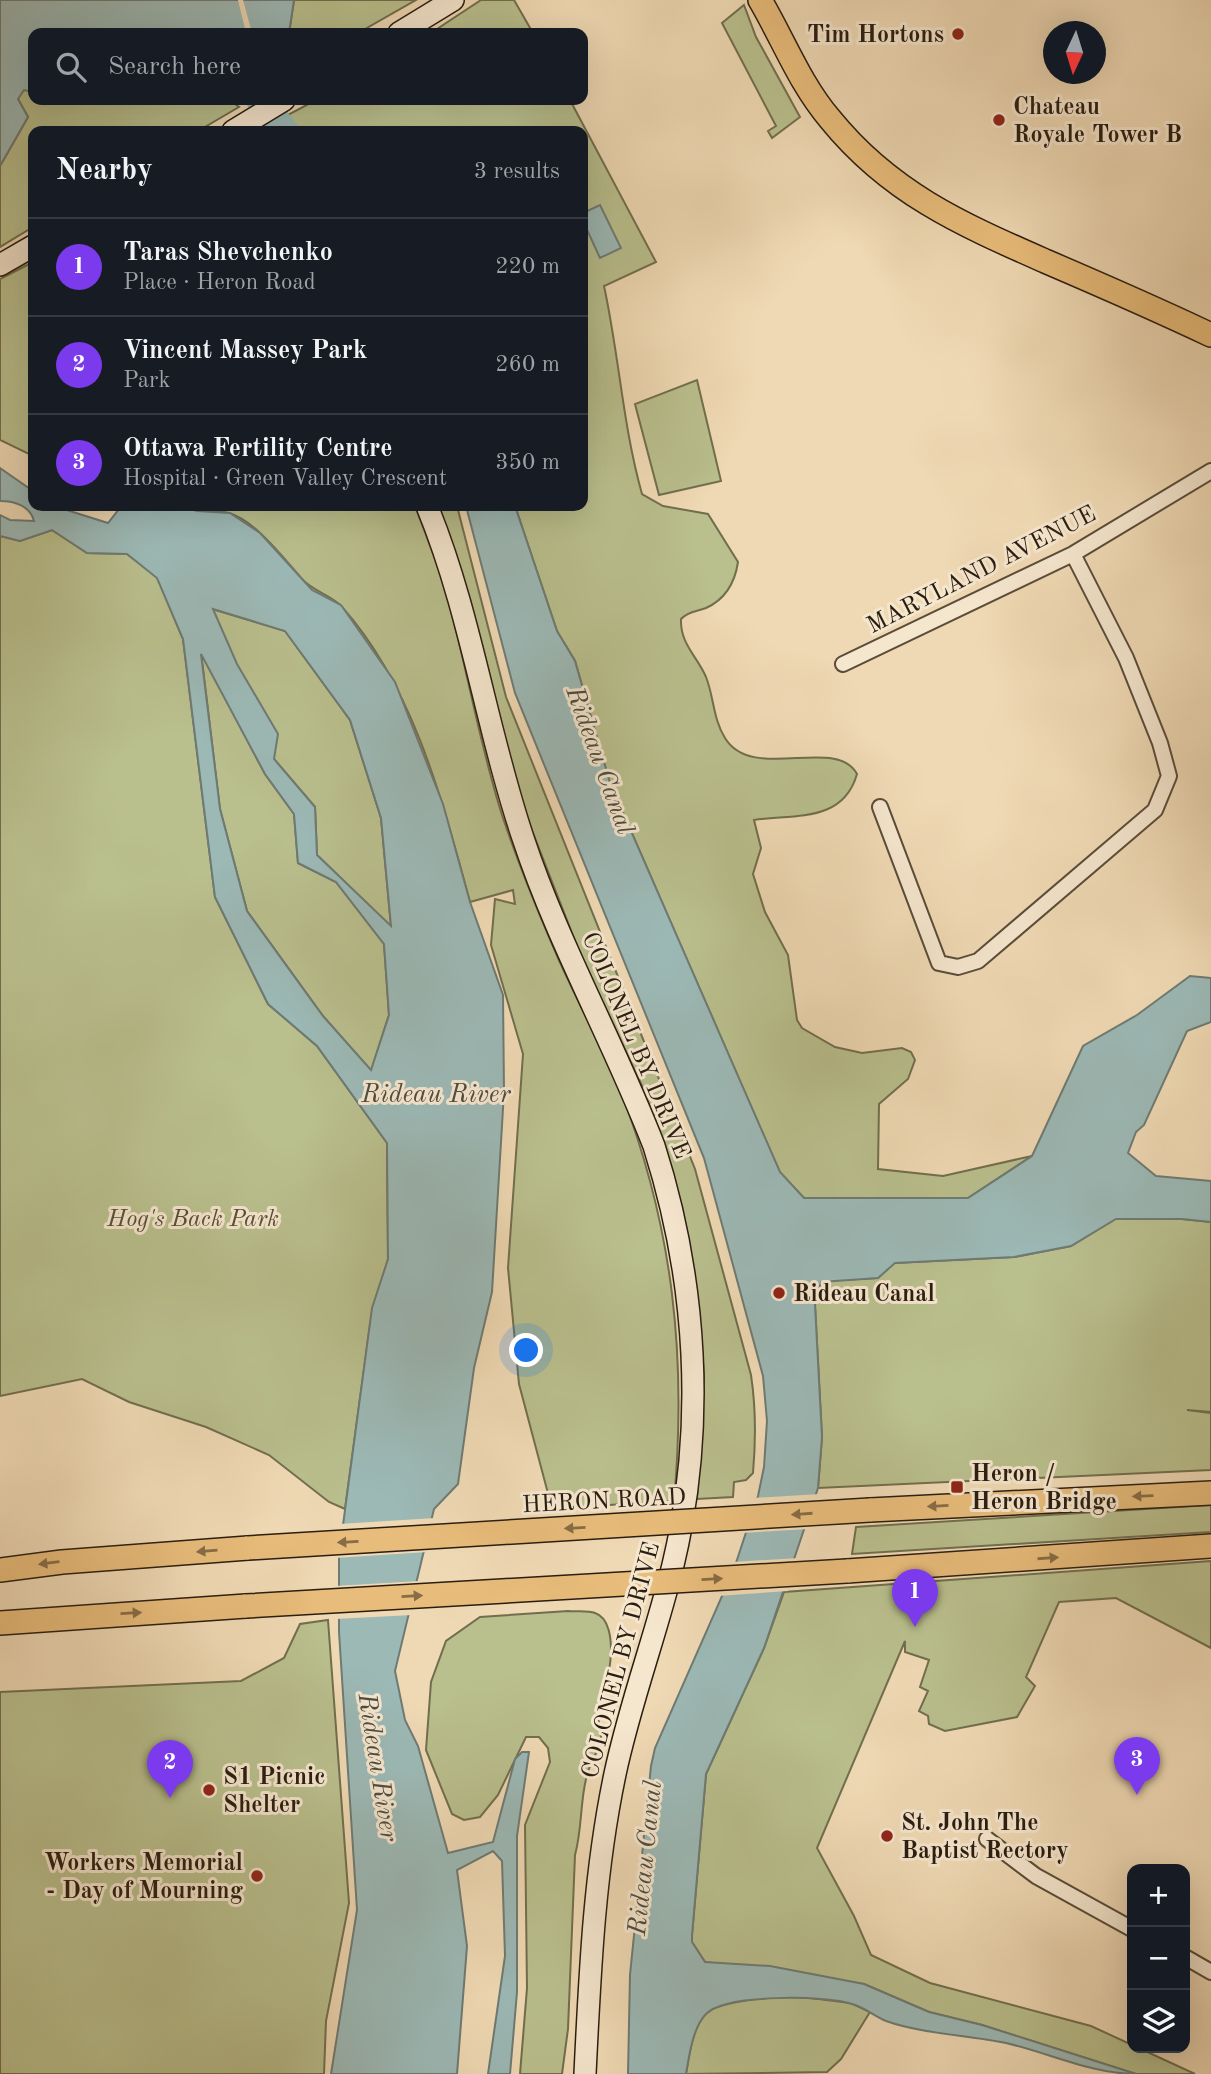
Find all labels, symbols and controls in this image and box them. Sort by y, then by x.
north arrow [1043,21,1106,84]
place label: Tim Hortons [807,24,944,48]
marker: Tim Hortons [950,26,966,42]
search box [28,28,588,105]
icon: search [52,48,90,86]
text: Search here [108,54,241,80]
place label: Chateau Royale Tower B [1013,96,1182,148]
marker: Chateau Royale Tower B [991,112,1007,128]
text: Nearby [56,156,153,186]
text: 3 results [474,160,560,183]
text: Taras Shevchenko [123,240,333,266]
text: 1 [72,255,86,278]
text: 220 m [495,255,560,278]
text: Place · Heron Road [123,271,316,294]
text: Vincent Massey Park [123,338,367,364]
text: 2 [72,353,86,376]
text: 260 m [495,353,560,376]
text: Park [123,369,170,392]
text: Ottawa Fertility Centre [123,436,393,462]
text: 3 [72,451,86,474]
text: 350 m [495,451,560,474]
text: Hospital · Green Valley Crescent [123,467,447,490]
street label: MARYLAND AVENUE [863,503,1100,639]
water label: Rideau Canal [560,682,638,839]
street label: COLONEL BY DRIVE [576,929,694,1163]
water label: Rideau River [360,1082,512,1108]
park label: Hog's Back Park [106,1208,279,1232]
place label: Rideau Canal [793,1283,935,1307]
marker: Rideau Canal [771,1285,787,1301]
your location [509,1333,543,1367]
place label: Heron / Heron Bridge [971,1463,1117,1515]
marker: Heron / Heron Bridge [949,1479,965,1495]
street label: HERON ROAD [521,1486,687,1518]
one-way arrow [1132,1491,1154,1502]
one-way arrow [927,1501,949,1512]
one-way arrow [791,1509,813,1520]
one-way arrow [564,1523,586,1534]
one-way arrow [336,1537,358,1548]
street label: COLONEL BY DRIVE [579,1540,665,1781]
one-way arrow [196,1546,218,1557]
one-way arrow [1037,1552,1059,1563]
one-way arrow [38,1558,60,1569]
pin: 1 [892,1569,938,1627]
one-way arrow [701,1573,723,1584]
one-way arrow [401,1591,423,1602]
one-way arrow [120,1607,142,1618]
water label: Rideau River [352,1690,402,1844]
pin: 3 [1114,1737,1160,1795]
pin: 2 [147,1740,193,1798]
place label: S1 Picnic Shelter [223,1766,325,1818]
water label: Rideau Canal [625,1779,667,1938]
marker: S1 Picnic Shelter [201,1782,217,1798]
place label: St. John The Baptist Rectory [901,1812,1069,1864]
marker: St. John The Baptist Rectory [879,1828,895,1844]
place label: Workers Memorial - Day of Mourning [44,1852,244,1904]
map controls [1127,1864,1190,2053]
button: + [1127,1864,1190,1927]
marker: Workers Memorial - Day of Mourning [249,1868,265,1884]
button: − [1127,1927,1190,1990]
button: layers [1127,1990,1190,2053]

